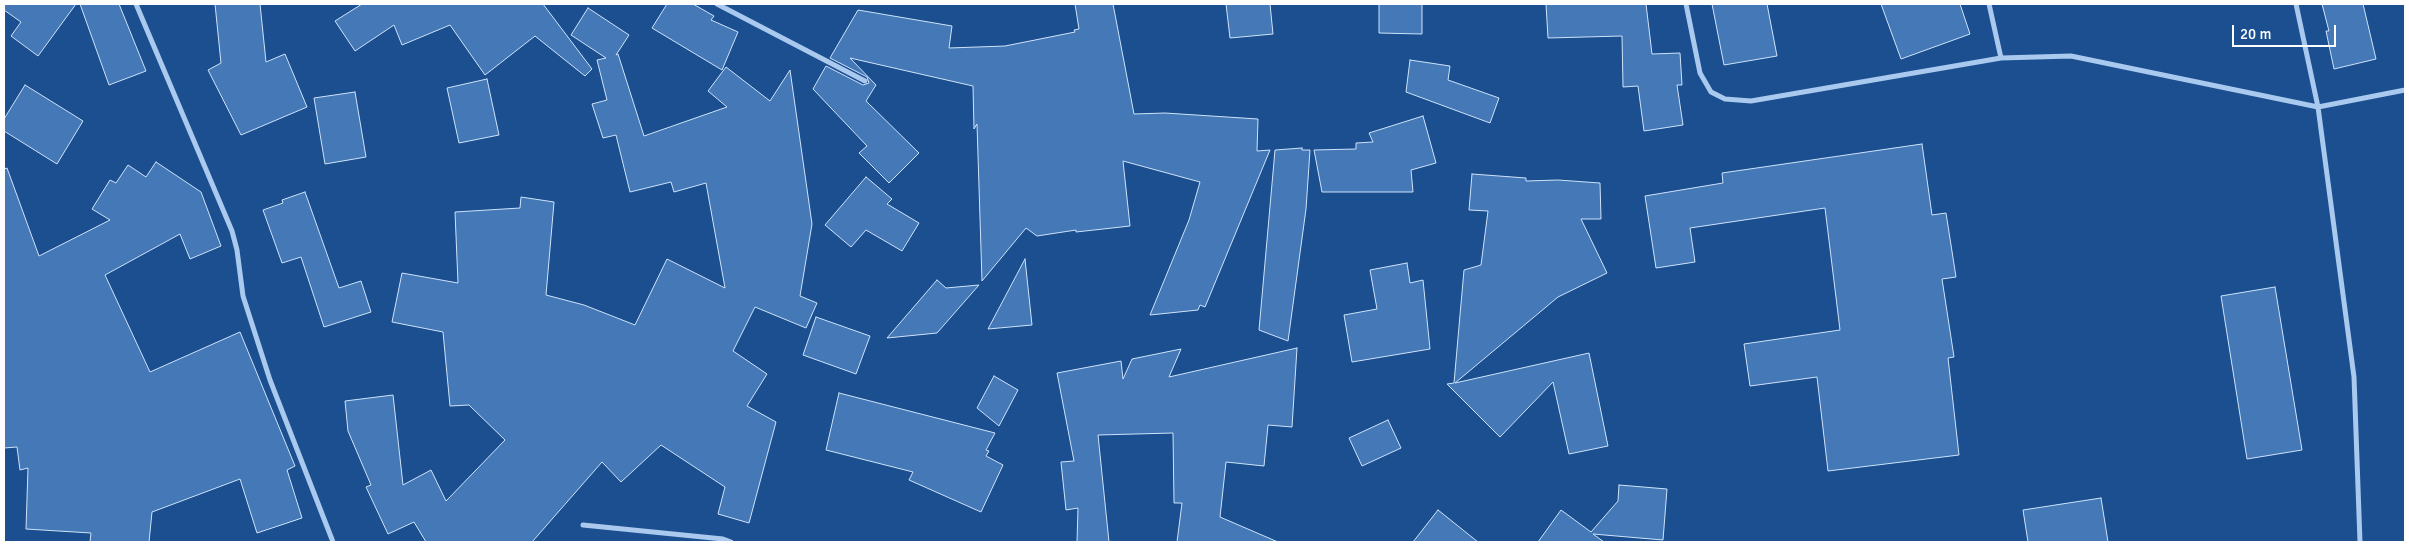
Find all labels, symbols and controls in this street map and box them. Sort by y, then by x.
scale bar [2234,15,2338,47]
text: 20 m [2240,25,2271,43]

